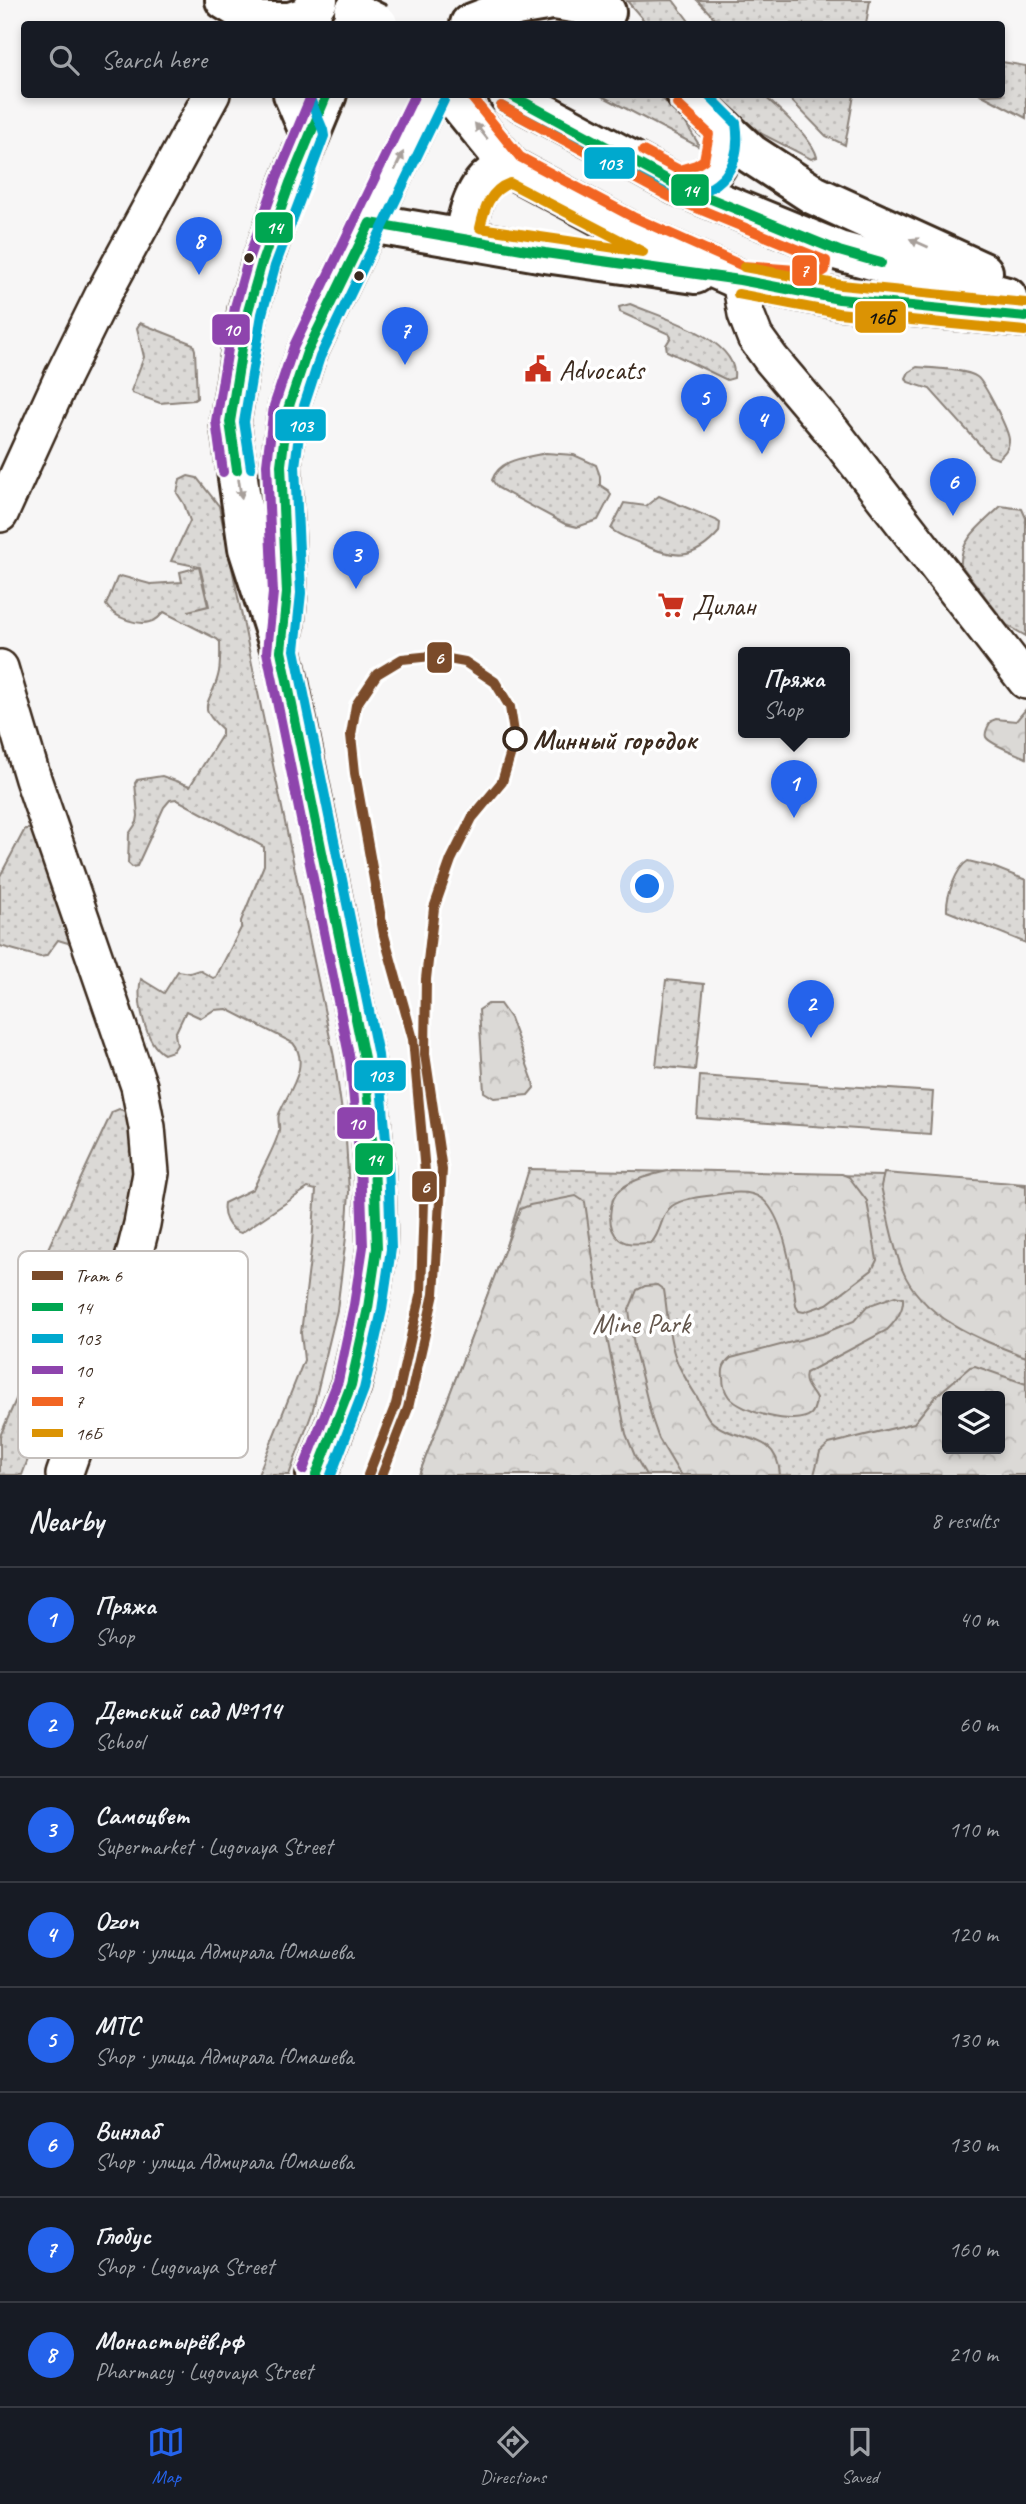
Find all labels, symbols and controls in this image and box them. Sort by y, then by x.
search box [21,21,1005,98]
icon: search [45,41,83,79]
text: Search here [101,43,207,76]
one-way arrow [474,123,489,140]
line badge: 103 [583,146,636,180]
one-way arrow [393,151,405,171]
text: 103 [596,152,624,176]
line badge: 14 [670,173,710,207]
text: 14 [681,179,701,203]
line badge: 14 [254,211,294,244]
text: 14 [265,216,285,240]
pin: 8 [176,217,222,275]
one-way arrow [909,237,929,249]
unlabelled marker [242,251,256,265]
line badge: 7 [791,254,818,287]
text: 7 [800,259,811,283]
unlabelled marker [352,269,366,283]
line badge: 16Б [854,300,907,334]
text: 16Б [867,306,898,330]
pin: 7 [382,307,428,365]
line badge: 10 [211,313,251,346]
text: 10 [222,318,242,342]
place label: Advocats [559,352,646,387]
public building icon: Advocats [523,354,553,384]
pin: 5 [681,374,727,432]
pin: 4 [739,396,785,454]
line badge: 103 [274,408,327,442]
text: 103 [287,414,315,438]
pin: 6 [930,458,976,516]
one-way arrow [234,478,245,500]
pin: 3 [333,531,379,589]
place label: Дилан [692,588,757,623]
supermarket icon: Дилан [656,590,686,620]
line badge: 6 [426,641,453,674]
text: 6 [435,646,446,670]
popup [738,647,850,738]
text: Пряжа [763,662,825,695]
text: Shop [763,695,803,724]
place label: Минный городок [533,722,699,757]
marker: Минный городок [503,727,527,751]
pin: 1 [771,760,817,818]
your location [630,869,664,903]
pin: 2 [788,980,834,1038]
line badge: 103 [353,1059,407,1092]
text: 103 [367,1064,395,1088]
line badge: 10 [336,1106,376,1140]
text: 10 [347,1112,367,1136]
line badge: 14 [354,1142,394,1176]
text: 14 [365,1148,385,1172]
line badge: 6 [411,1170,438,1203]
text: 6 [421,1175,432,1199]
legend [18,1251,248,1458]
text: Tram 6 [75,1264,123,1288]
text: 14 [75,1296,95,1320]
park label: Mine Park [592,1306,692,1341]
text: 103 [75,1327,102,1351]
text: 10 [75,1359,94,1383]
text: 7 [75,1390,85,1414]
map controls [942,1391,1005,1454]
button: layers [942,1391,1005,1454]
text: 16Б [75,1422,105,1446]
text: Nearby [28,1502,104,1540]
text: 8 results [931,1506,998,1535]
text: Пряжа [95,1589,156,1622]
text: 1 [46,1605,56,1634]
text: 40 m [959,1605,998,1634]
text: Shop [95,1622,134,1651]
text: Детский сад №114 [95,1694,281,1727]
text: 2 [46,1710,56,1739]
text: 60 m [959,1710,998,1739]
text: School [95,1727,144,1756]
text: Самоцвет [95,1799,188,1832]
text: 3 [46,1815,56,1844]
text: 110 m [949,1815,998,1844]
text: Supermarket · Lugovaya Street [95,1832,332,1861]
text: Ozon [95,1904,138,1937]
text: 4 [46,1920,56,1949]
text: 120 m [949,1920,998,1949]
text: Shop · улица Адмирала Юмашева [95,1937,353,1966]
text: МТС [95,2009,140,2042]
text: 5 [46,2025,56,2054]
text: 130 m [949,2025,998,2054]
text: Shop · улица Адмирала Юмашева [95,2042,353,2071]
text: Винлаб [95,2114,159,2147]
text: 6 [46,2130,56,2159]
text: 130 m [949,2130,998,2159]
text: Shop · улица Адмирала Юмашева [95,2147,353,2176]
text: Глобус [95,2219,151,2252]
text: 7 [46,2235,56,2264]
text: 160 m [949,2235,998,2264]
text: Shop · Lugovaya Street [95,2252,274,2281]
text: Монастырёв.рф [95,2324,244,2357]
text: 8 [46,2340,56,2369]
text: 210 m [949,2340,998,2369]
text: Pharmacy · Lugovaya Street [95,2357,313,2386]
tab: Map [147,2423,185,2489]
tab: Directions [480,2423,546,2489]
tab: Saved [841,2423,879,2489]

